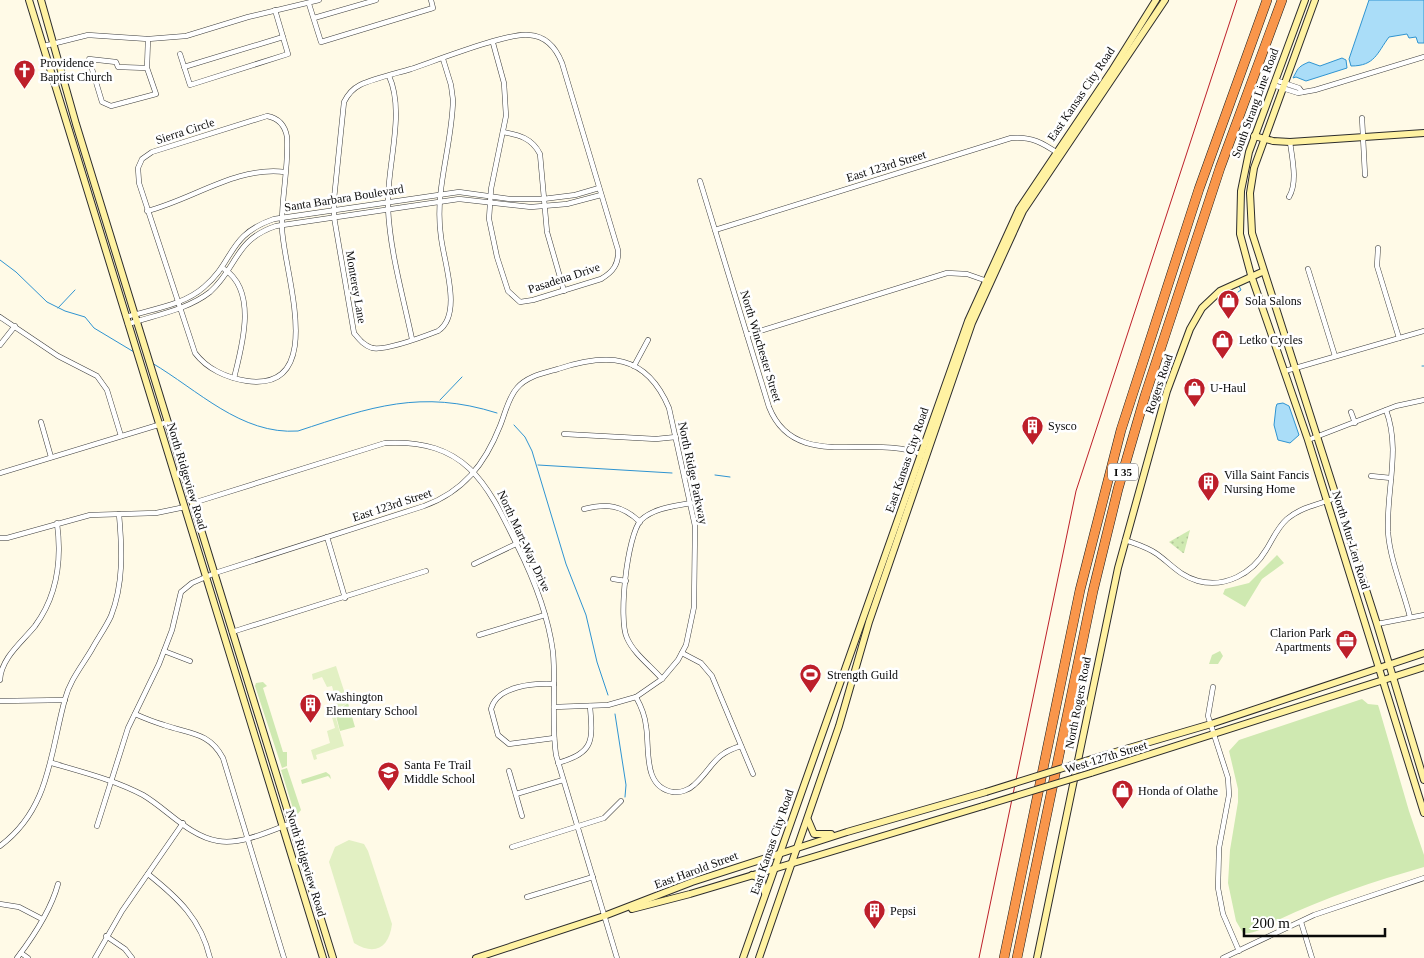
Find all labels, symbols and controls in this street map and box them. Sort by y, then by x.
street label: East Kansas City Road [1044,44,1118,144]
street label: South Strang Line Road [1229,46,1281,160]
place label: Providence Baptist Church [40,56,112,84]
church icon: Providence Baptist Church [12,58,36,89]
street label: Sierra Circle [154,115,216,147]
street label: East 123rd Street [844,147,928,185]
street label: Santa Barbara Boulevard [283,182,405,214]
street label: Monterey Lane [343,250,369,324]
street label: Pasadena Drive [526,260,602,296]
street label: North Winchester Street [737,289,785,404]
shop icon: Sola Salons [1217,289,1241,320]
place label: Sola Salons [1245,294,1302,308]
shop icon: Letko Cycles [1211,328,1235,359]
place label: Letko Cycles [1239,333,1303,347]
street label: Rogers Road [1142,352,1176,416]
shop icon: U-Haul [1182,376,1206,407]
place label: U-Haul [1210,381,1247,395]
street label: East Kansas City Road [882,406,932,514]
building icon: Sysco [1020,414,1044,445]
place label: Sysco [1048,419,1077,433]
street label: North Ridge Parkway [675,420,711,526]
street label: North Ridgeview Road [164,421,210,531]
road number: I 35 [1108,464,1138,481]
place label: Villa Saint Fancis Nursing Home [1224,468,1310,496]
building icon: Villa Saint Fancis Nursing Home [1196,470,1220,501]
street label: East 123rd Street [351,485,434,524]
street label: North Mart-Way Drive [494,488,554,594]
street label: North Mur-Len Road [1329,489,1373,591]
place label: Clarion Park Apartments [1270,626,1331,654]
office icon: Clarion Park Apartments [1335,628,1359,659]
street label: North Rogers Road [1062,656,1094,750]
sports icon: Strength Guild [799,663,823,694]
place label: Strength Guild [827,668,898,682]
place label: Washington Elementary School [326,690,418,718]
building icon: Washington Elementary School [298,692,322,723]
street label: West 127th Street [1063,738,1149,776]
place label: Santa Fe Trail Middle School [404,758,476,786]
school or university icon: Santa Fe Trail Middle School [376,760,400,791]
shop icon: Honda of Olathe [1110,779,1134,810]
place label: Honda of Olathe [1138,784,1218,798]
street label: East Kansas City Road [747,788,797,896]
street label: North Ridgeview Road [283,808,329,918]
street label: East Harold Street [652,848,740,892]
building icon: Pepsi [862,899,886,930]
place label: Pepsi [890,904,917,918]
scale bar [1244,906,1385,938]
text: 200 m [1252,915,1290,931]

